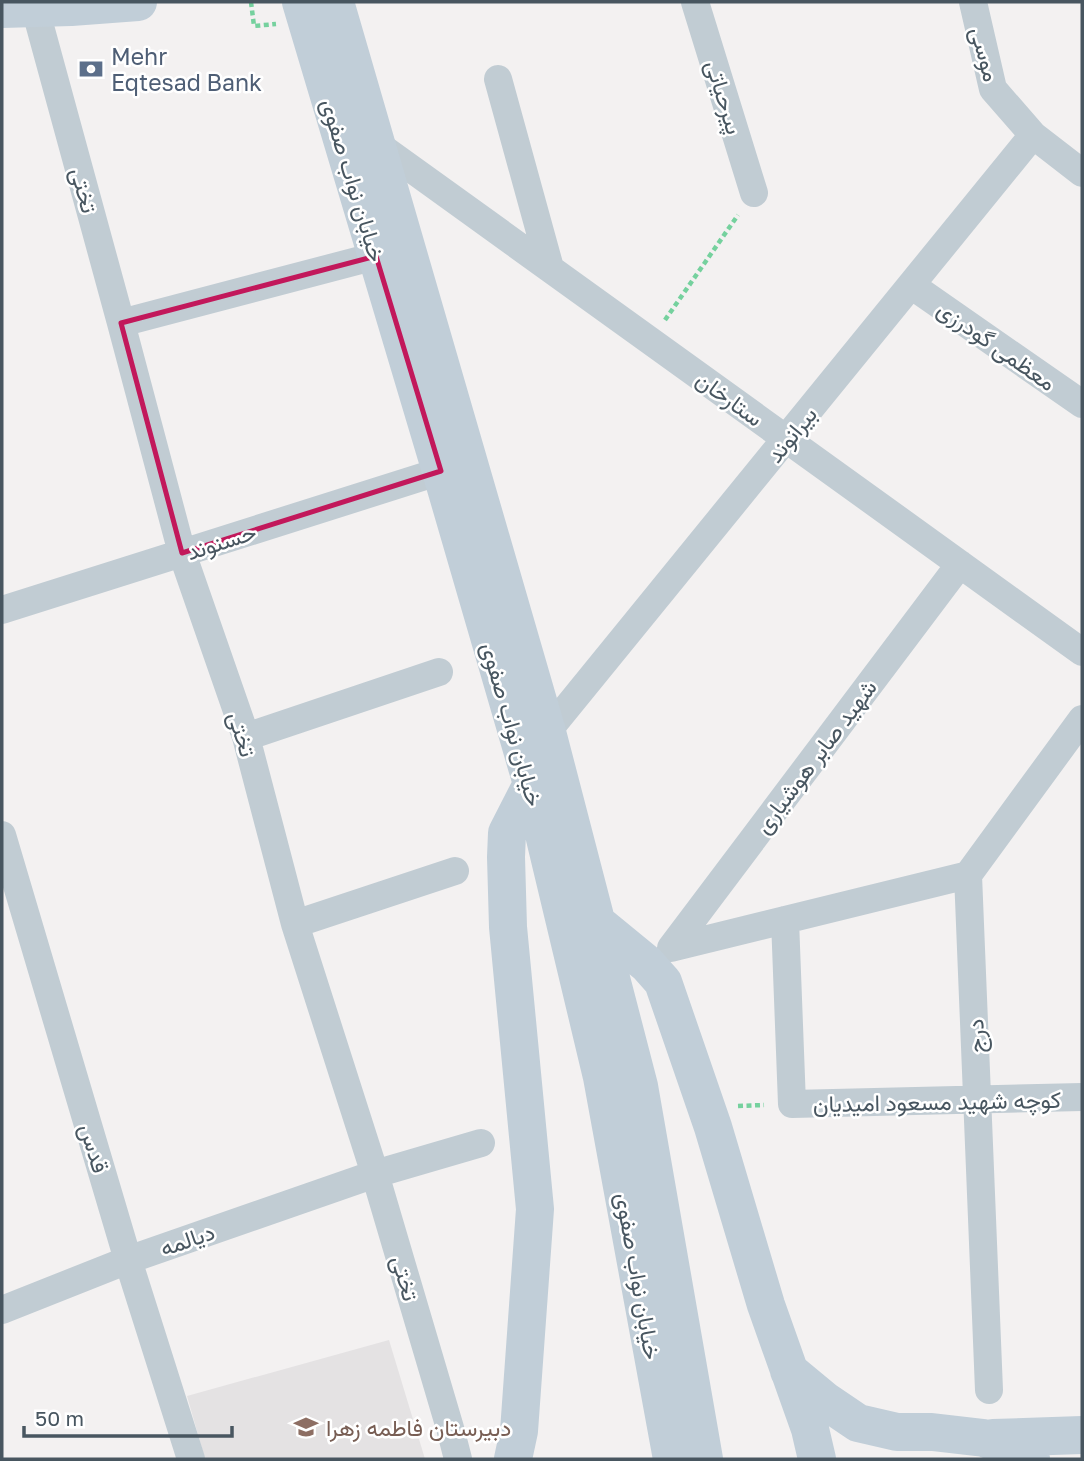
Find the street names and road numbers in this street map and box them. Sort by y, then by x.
street label: موسی [963,24,1007,85]
street label: پیرحیاتی [698,57,749,138]
street label: خیابان نواب صفوی [314,95,392,266]
street label: تختی [65,164,104,216]
street label: معظمی گودرزی [931,294,1062,398]
street label: ستارخان [690,364,769,433]
street label: بیرانوند [760,400,824,469]
street label: حسنوند [183,517,260,567]
street label: خیابان نواب صفوی [474,639,550,810]
street label: شهید صابر هوشیاری [748,674,884,840]
street label: تختی [222,708,263,760]
street label: درج [960,1018,993,1054]
street label: کوچه شهید مسعود امیدیان [813,1085,1061,1120]
street label: قدس [73,1120,116,1176]
street label: خیابان نواب صفوی [609,1190,667,1362]
street label: دیالمه [156,1217,218,1261]
street label: تختی [385,1252,426,1304]

